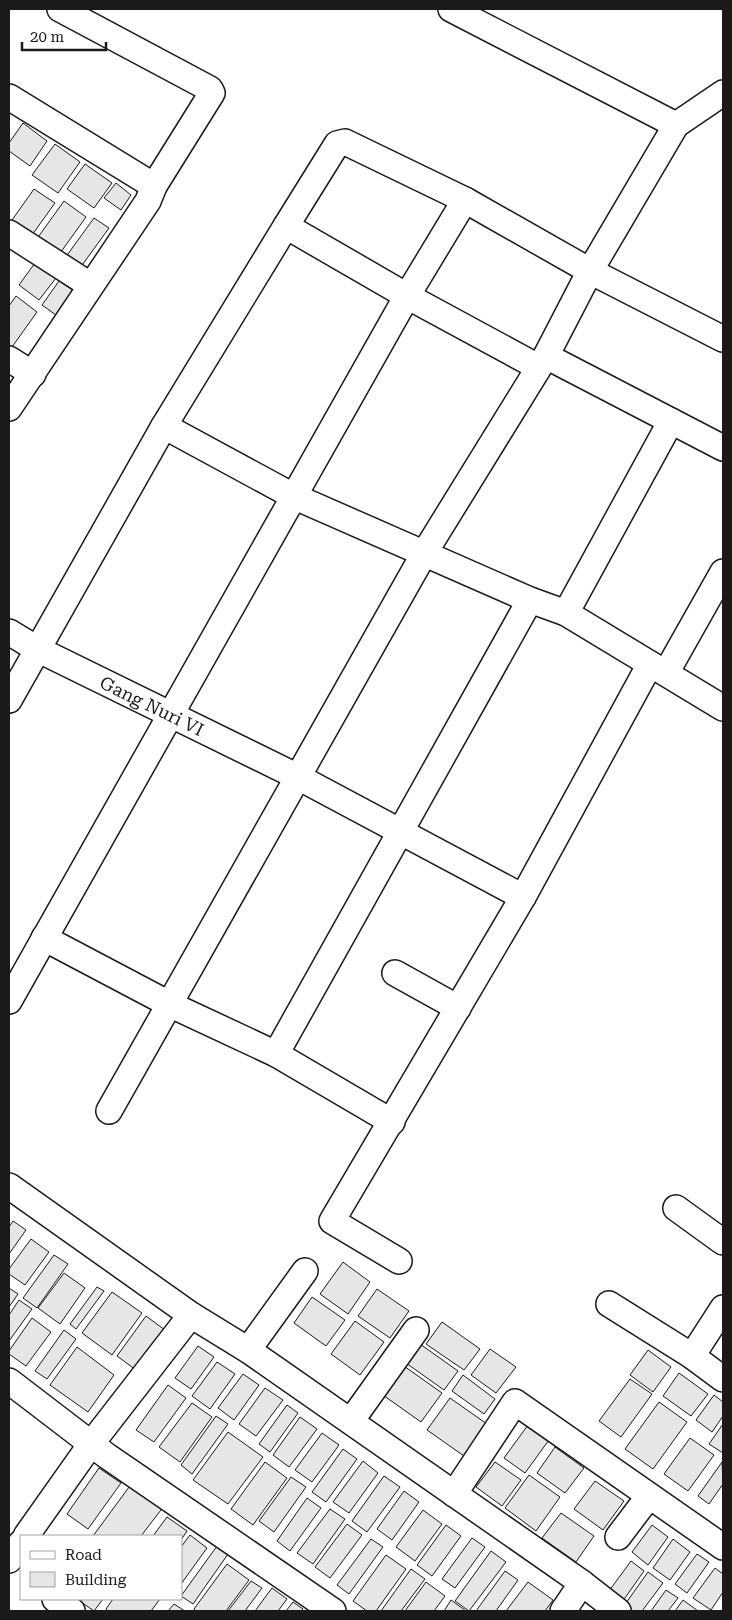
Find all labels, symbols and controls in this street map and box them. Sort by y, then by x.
scale bar [22,20,106,52]
text: 20 m [30,28,65,46]
street label: Gang Nuri VI [97,671,207,740]
legend [20,1535,182,1600]
text: Road [65,1546,102,1564]
text: Building [65,1571,127,1589]

